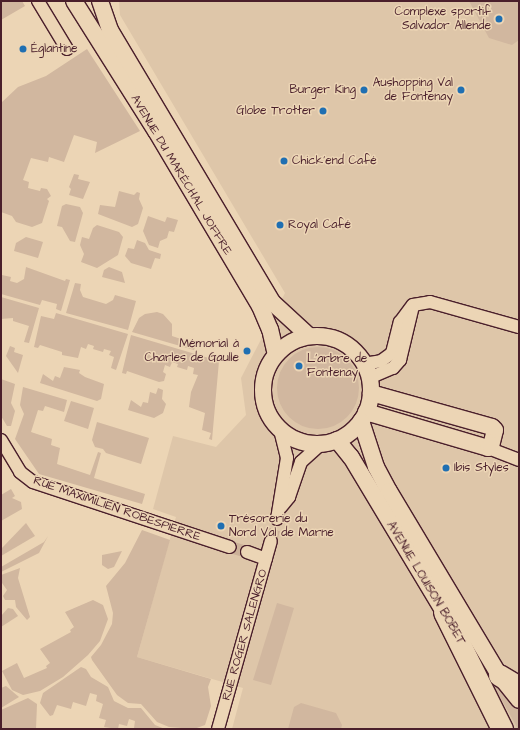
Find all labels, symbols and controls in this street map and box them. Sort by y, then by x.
place label: Complexe sportif Salvador Allende [395,5,491,33]
marker: Complexe sportif Salvador Allende [494,14,504,24]
place label: Églantine [31,42,77,56]
marker: Églantine [18,44,28,54]
place label: Aushopping Val de Fontenay [373,76,453,104]
place label: Burger King [289,83,356,97]
marker: Burger King [359,85,369,95]
marker: Aushopping Val de Fontenay [456,85,466,95]
street label: AVENUE DU MARÉCHAL JOFFRE [127,92,235,258]
place label: Globe Trotter [236,104,315,118]
marker: Globe Trotter [318,106,328,116]
place label: Chick'end Café [292,154,377,168]
marker: Chick'end Café [279,156,289,166]
place label: Royal Café [288,218,351,232]
marker: Royal Café [275,220,285,230]
place label: Mémorial à Charles de Gaulle [144,337,239,365]
marker: Mémorial à Charles de Gaulle [242,346,252,356]
place label: L'arbre de Fontenay [307,352,367,380]
marker: L'arbre de Fontenay [294,361,304,371]
place label: Ibis Styles [454,461,509,475]
marker: Ibis Styles [441,463,451,473]
street label: RUE MAXIMILIEN ROBESPIERRE [32,474,202,544]
place label: Trésorerie du Nord Val de Marne [229,512,334,540]
street label: AVENUE LOUISON BOBET [383,519,469,647]
marker: Trésorerie du Nord Val de Marne [216,521,226,531]
street label: RUE ROGER SALENGRO [219,568,271,702]

